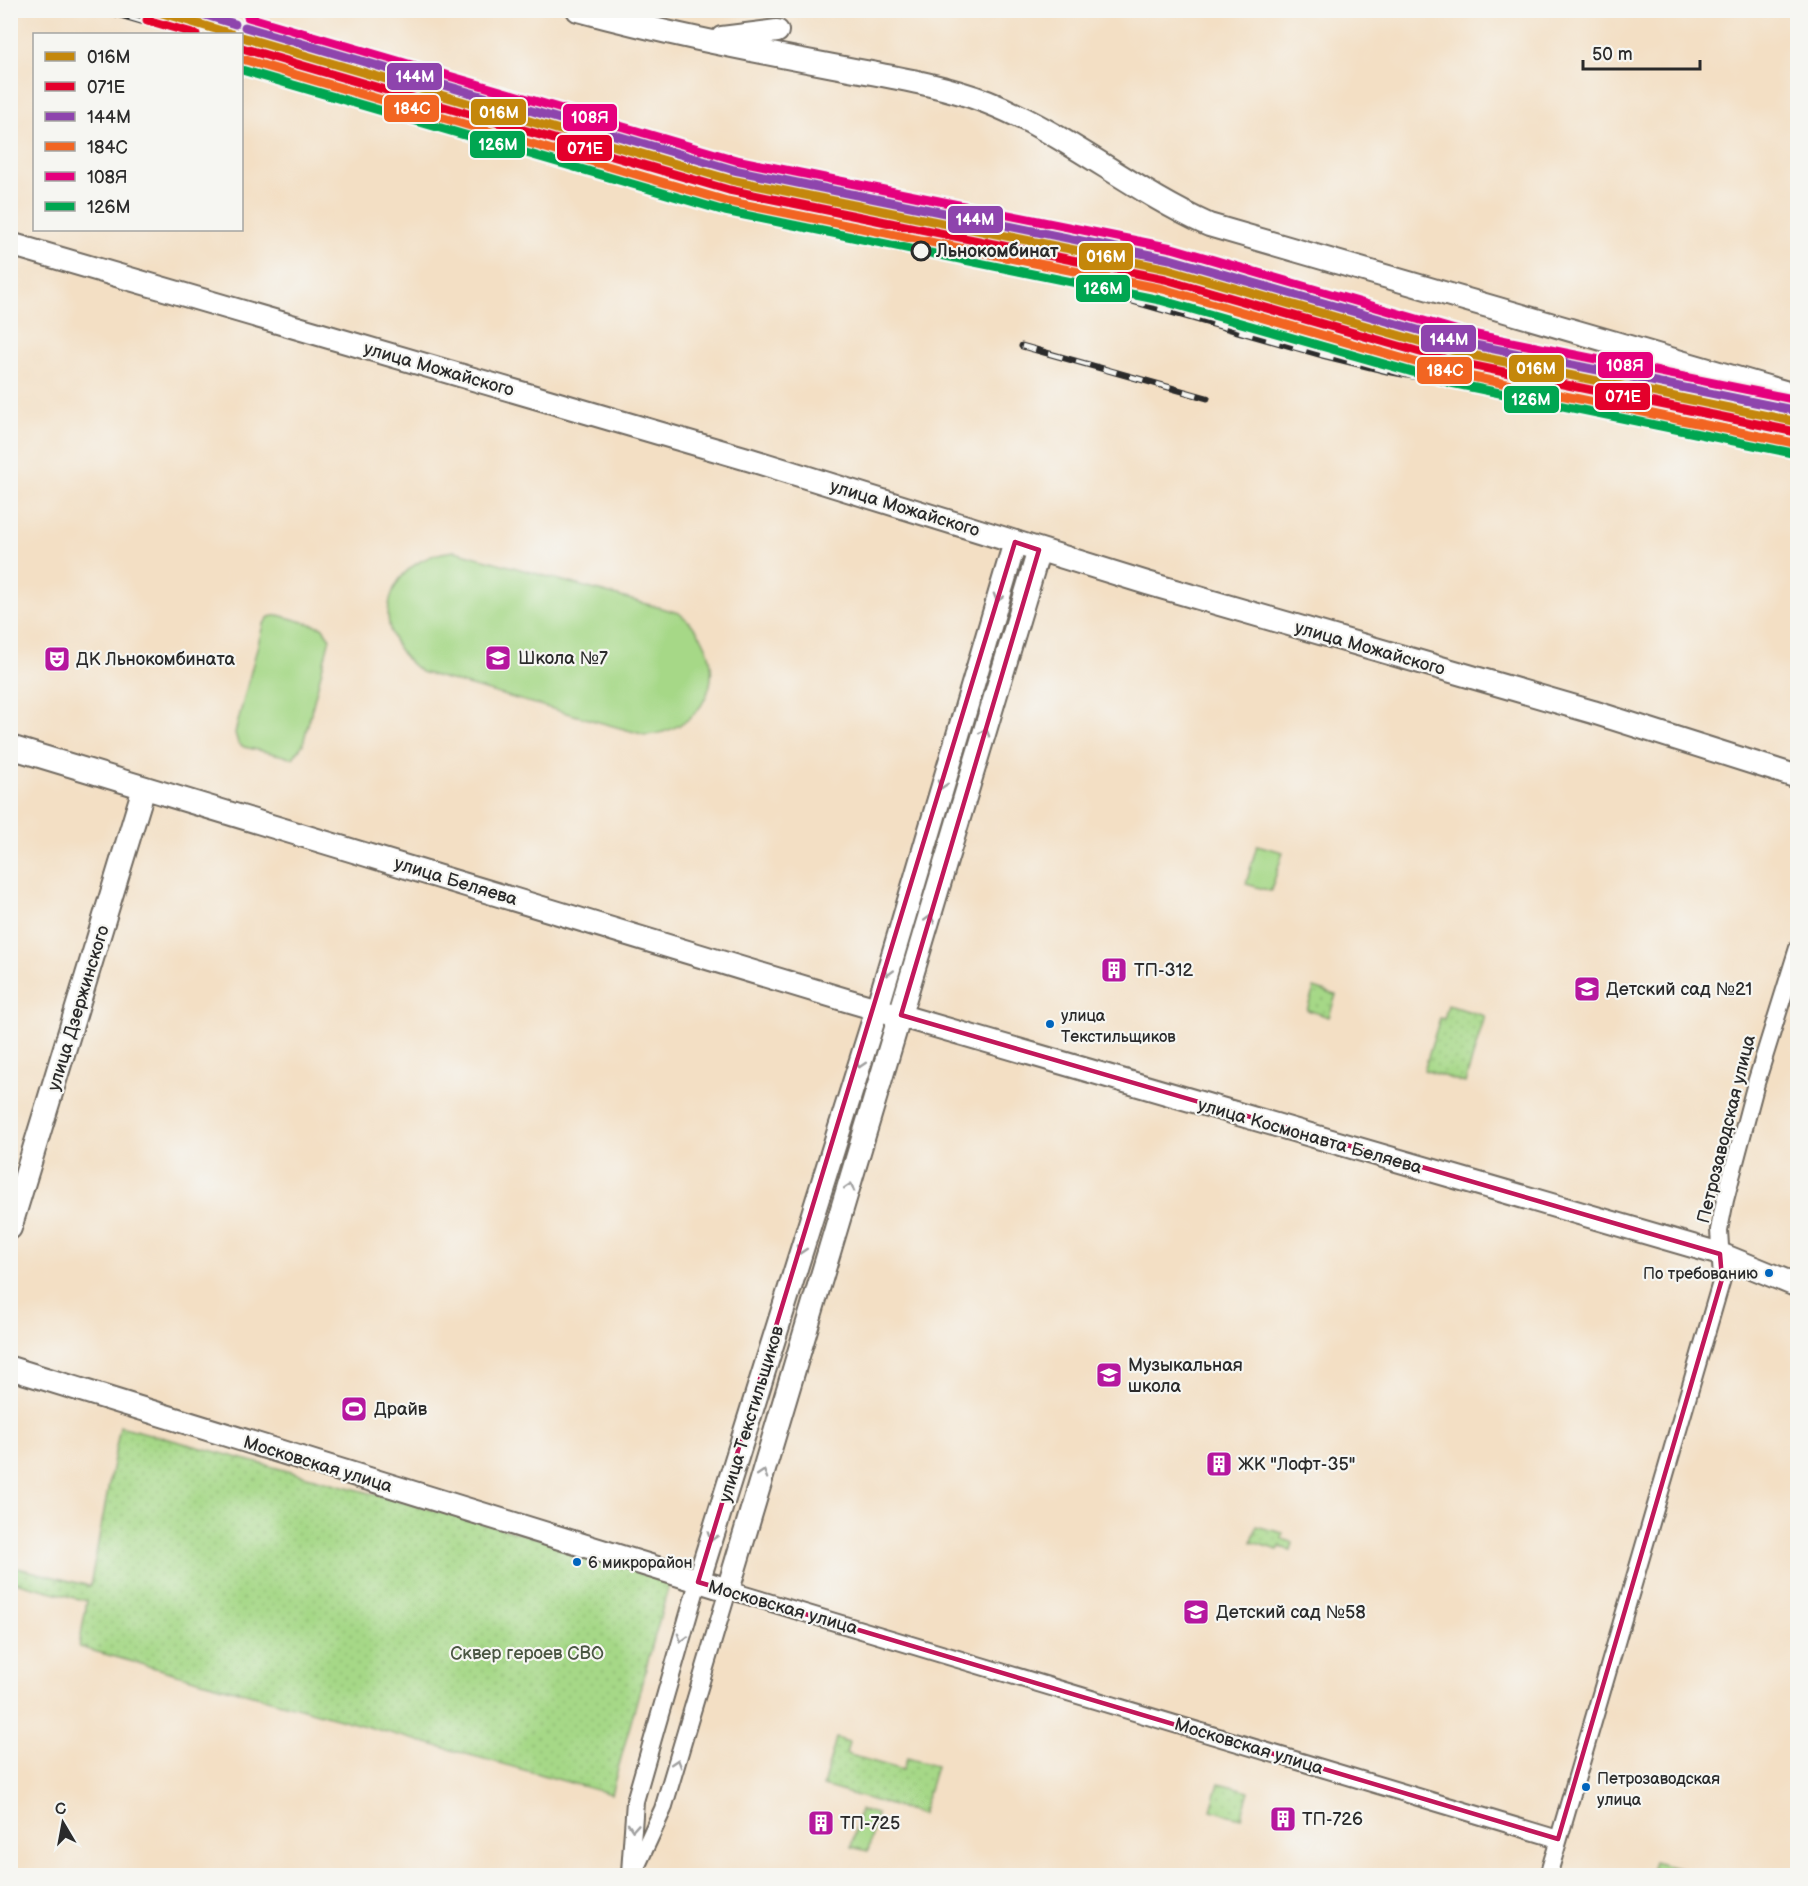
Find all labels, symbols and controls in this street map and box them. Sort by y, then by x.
legend [33,33,243,231]
scale bar [1583,33,1700,71]
text: 50 m [1592,44,1633,65]
text: 016М [87,47,131,68]
line badge: 144М [386,62,443,91]
text: 144М [395,68,435,87]
text: 071Е [87,77,125,98]
line badge: 184С [383,94,440,123]
line badge: 016М [470,98,527,126]
text: 184С [394,100,430,119]
line badge: 108Я [562,103,618,132]
text: 016М [479,104,519,123]
text: 144М [87,107,131,128]
text: 108Я [571,109,609,128]
line badge: 126М [469,130,526,159]
line badge: 071Е [556,134,613,162]
text: 126М [478,136,518,155]
text: 184С [87,137,128,158]
text: 071Е [567,140,604,159]
text: 108Я [87,167,128,188]
text: 126М [87,197,131,218]
line badge: 144М [947,205,1004,234]
text: 144М [955,211,995,230]
marker: Льнокомбинат [911,241,931,261]
place label: Льнокомбинат [935,241,1059,262]
line badge: 016М [1078,242,1134,271]
text: 016М [1086,248,1126,267]
line badge: 126М [1075,274,1131,303]
text: 126М [1083,280,1123,299]
line badge: 144М [1420,324,1477,353]
text: 144М [1429,331,1469,350]
street label: улица Можайского [361,338,516,401]
line badge: 108Я [1597,351,1654,379]
line badge: 016М [1508,354,1565,383]
line badge: 184С [1416,356,1473,385]
text: 108Я [1606,357,1644,376]
text: 016М [1516,360,1556,379]
text: 184С [1427,362,1463,381]
line badge: 071Е [1594,382,1651,411]
line badge: 126М [1503,385,1560,414]
text: 071Е [1605,388,1642,407]
text: 126М [1511,391,1551,410]
street label: улица Можайского [827,476,982,541]
one-way arrow [993,592,1005,603]
street label: улица Можайского [1292,617,1447,680]
school or university icon: Школа №7 [483,643,513,673]
theatre icon: ДК Льнокомбината [42,644,72,674]
place label: Школа №7 [518,648,608,669]
place label: ДК Льнокомбината [76,649,235,670]
one-way arrow [978,727,990,738]
one-way arrow [937,779,949,790]
street label: улица Беляева [392,853,520,910]
one-way arrow [923,914,935,925]
street label: улица Дзержинского [43,923,114,1094]
building icon: ТП-312 [1099,955,1129,985]
place label: ТП-312 [1134,960,1194,981]
one-way arrow [882,967,895,977]
school or university icon: Детский сад №21 [1572,974,1602,1004]
place label: Детский сад №21 [1606,979,1752,1000]
place label: улица Текстильщиков [1061,1007,1176,1047]
marker: улица Текстильщиков [1044,1018,1056,1030]
street label: Петрозаводская улица [1693,1033,1760,1225]
one-way arrow [855,1058,867,1069]
street label: улица Космонавта Беляева [1195,1094,1425,1179]
one-way arrow [842,1182,855,1193]
one-way arrow [796,1245,809,1255]
place label: По требованию [1643,1265,1758,1284]
marker: По требованию [1763,1267,1775,1279]
street label: улица Текстильщиков [715,1323,789,1505]
place label: Музыкальная школа [1128,1355,1243,1397]
school or university icon: Музыкальная школа [1094,1360,1124,1390]
sports icon: Драйв [339,1394,369,1424]
place label: Драйв [374,1399,428,1420]
street label: Московская улица [241,1432,395,1497]
building icon: ЖК "Лофт-35" [1204,1449,1234,1479]
place label: ЖК "Лофт-35" [1238,1454,1356,1475]
one-way arrow [756,1469,768,1480]
one-way arrow [707,1531,719,1542]
place label: 6 микрорайон [588,1554,692,1573]
marker: 6 микрорайон [571,1556,583,1568]
street label: Московская улица [706,1576,860,1639]
school or university icon: Детский сад №58 [1181,1597,1211,1627]
place label: Детский сад №58 [1216,1602,1366,1623]
one-way arrow [677,1632,689,1643]
park label: Сквер героев СВО [450,1643,604,1664]
street label: Московская улица [1172,1714,1326,1779]
one-way arrow [670,1758,682,1769]
place label: Петрозаводская улица [1597,1770,1720,1810]
marker: Петрозаводская улица [1580,1781,1592,1793]
north arrow [33,1793,93,1853]
text: С [54,1799,68,1820]
building icon: ТП-726 [1268,1804,1298,1834]
building icon: ТП-725 [806,1808,836,1838]
place label: ТП-726 [1302,1809,1363,1830]
place label: ТП-725 [840,1813,900,1834]
one-way arrow [627,1822,640,1831]

